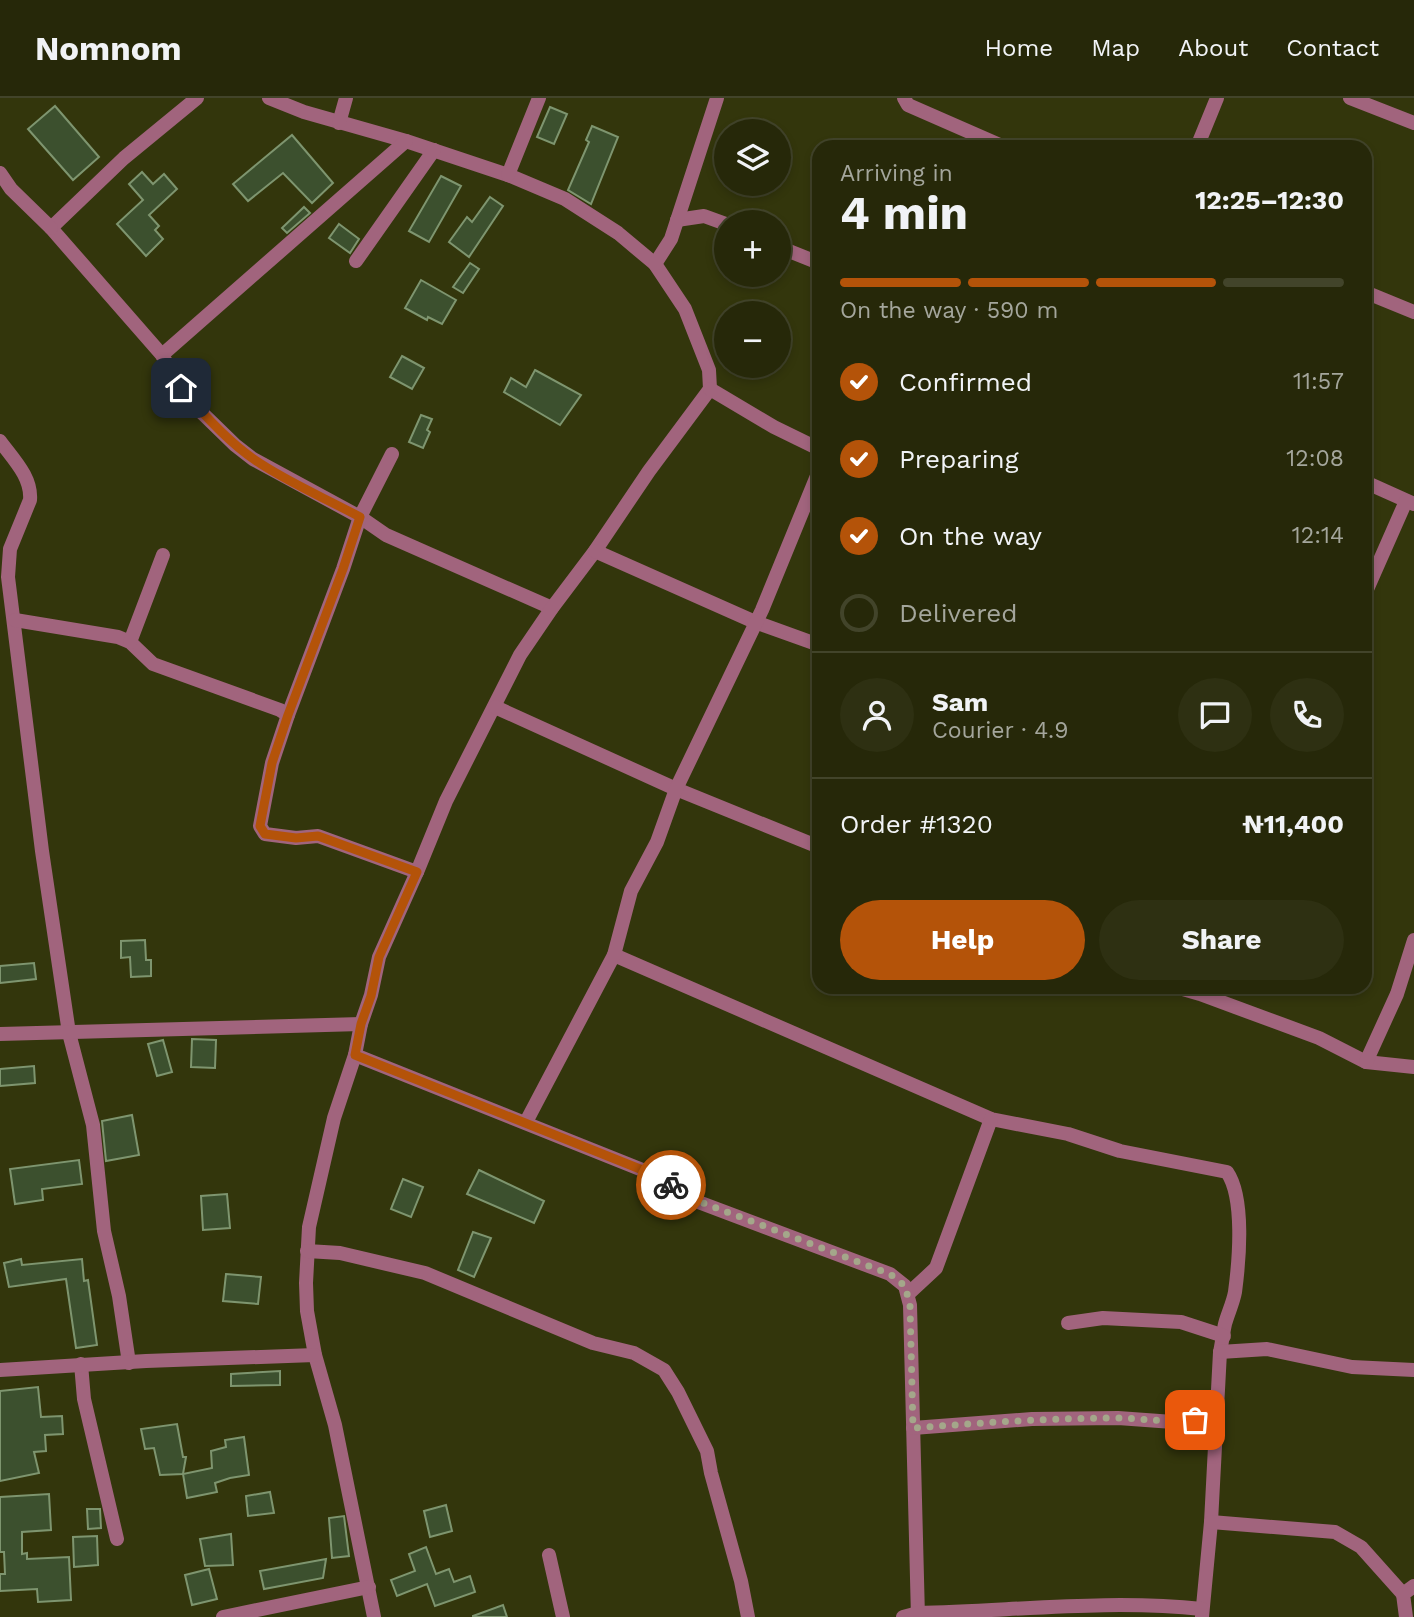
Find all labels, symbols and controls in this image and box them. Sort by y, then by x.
text: Nomnom [35,29,181,68]
text: Home [985,34,1053,62]
text: Map [1091,34,1140,62]
text: About [1178,34,1248,62]
text: Contact [1286,34,1379,62]
map controls [714,119,791,378]
button: layers [714,119,791,196]
text: Arriving in [840,160,953,187]
text: 12:25–12:30 [1195,185,1344,215]
text: 4 min [840,186,968,240]
button: + [714,210,791,287]
text: On the way · 590 m [840,297,1058,324]
button: − [714,301,791,378]
pin [151,358,211,418]
icon: check [840,363,878,401]
text: Confirmed [899,367,1032,397]
text: 11:57 [1293,368,1344,395]
icon: home [162,369,200,407]
icon: check [840,440,878,478]
text: Preparing [899,444,1019,474]
text: 12:08 [1286,445,1344,472]
icon: check [840,517,878,555]
text: On the way [899,521,1042,551]
text: 12:14 [1292,522,1344,549]
text: Delivered [899,598,1018,628]
button: person [840,678,914,752]
button: chat [1178,678,1252,752]
button: phone [1270,678,1344,752]
text: Sam [932,687,988,717]
text: Courier · 4.9 [932,717,1068,744]
text: Order #1320 [840,809,993,839]
text: ₦11,400 [1242,809,1344,839]
button: Help [840,900,1085,980]
button: Share [1099,900,1344,980]
courier [636,1150,706,1220]
icon: bike [652,1166,690,1204]
pin [1165,1390,1225,1450]
icon: bag [1176,1401,1214,1439]

